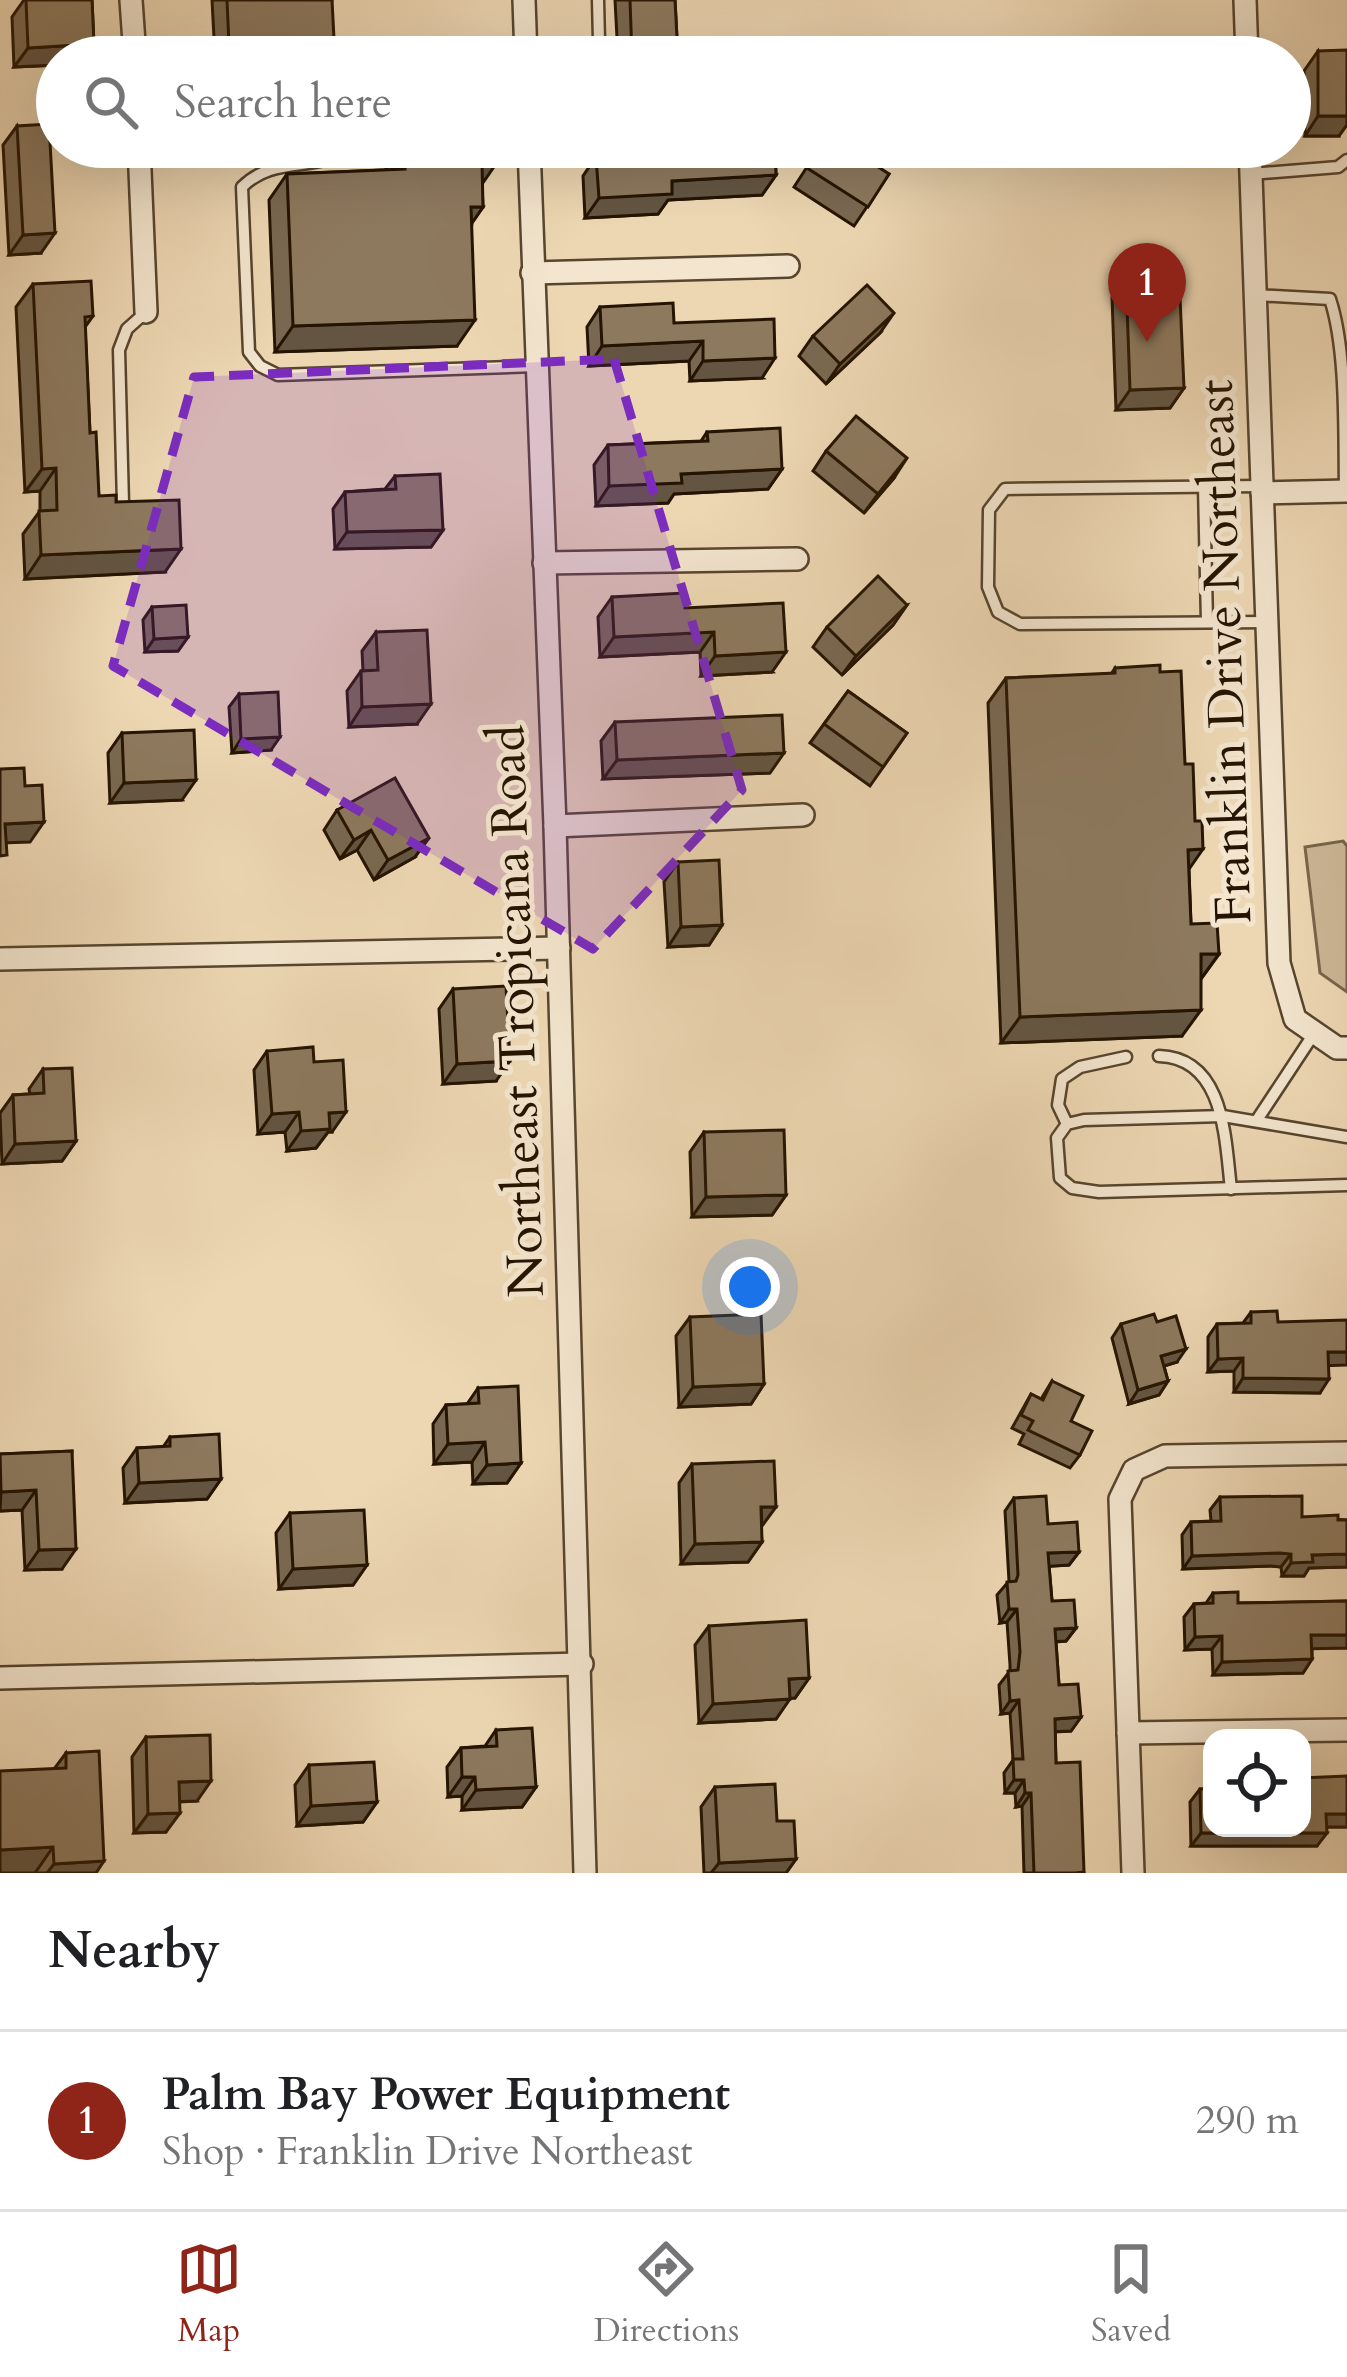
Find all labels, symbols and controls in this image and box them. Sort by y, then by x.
search box [36,36,1311,168]
icon: search [78,69,144,135]
text: Search here [174,72,392,133]
pin: 1 [1108,243,1186,342]
street label: Franklin Drive Northeast [1181,378,1269,926]
street label: Northeast Tropicana Road [472,723,562,1298]
your location [720,1257,780,1317]
map controls [1203,1729,1311,1837]
button: locate [1203,1729,1311,1837]
text: Nearby [48,1916,220,1986]
text: Palm Bay Power Equipment [162,2064,730,2125]
text: 1 [77,2094,97,2147]
text: 290 m [1196,2094,1299,2147]
text: Shop · Franklin Drive Northeast [162,2125,693,2178]
tab: Map [176,2236,242,2353]
tab: Directions [594,2236,739,2353]
tab: Saved [1091,2236,1171,2353]

